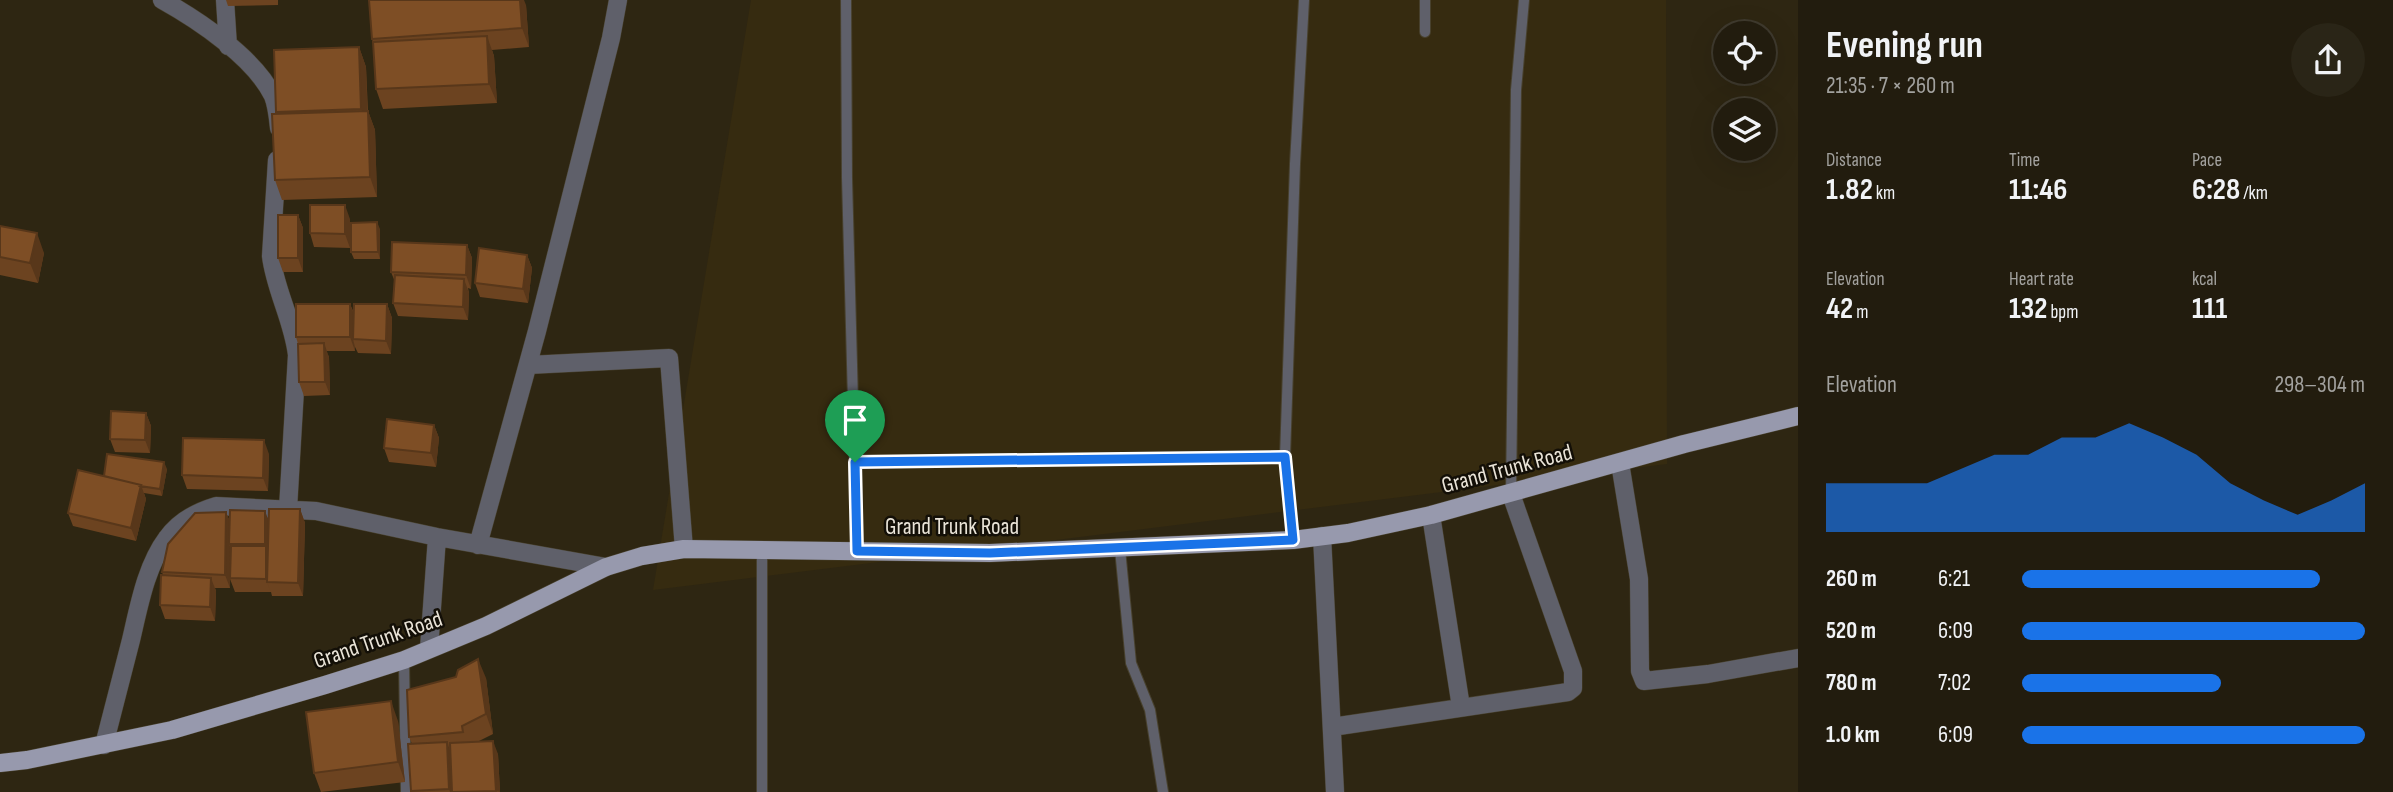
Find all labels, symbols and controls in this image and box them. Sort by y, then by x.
map controls [1713,21,1776,161]
button: locate [1713,21,1776,84]
text: Evening run [1826,23,1983,68]
button: share [2291,23,2365,97]
text: 21:35 · 7 × 260 m [1826,72,1955,100]
button: layers [1713,98,1776,161]
text: Distance [1826,149,1882,172]
text: Time [2009,149,2040,172]
text: Pace [2192,149,2222,172]
text: 1.82 [1826,172,1873,208]
text: 11:46 [2009,172,2067,208]
text: 6:28 [2192,172,2240,208]
text: km [1873,182,1895,205]
text: /km [2240,182,2268,205]
text: Elevation [1826,268,1885,291]
text: Heart rate [2009,268,2074,291]
text: kcal [2192,268,2217,291]
text: 42 [1826,291,1853,327]
text: 132 [2009,291,2047,327]
text: 111 [2192,291,2227,327]
text: m [1853,301,1868,324]
text: bpm [2047,301,2078,324]
text: Elevation [1826,371,1897,399]
text: 298–304 m [2275,371,2365,399]
pin [825,390,885,462]
icon: arrive [836,401,874,439]
street label: Grand Trunk Road [1439,438,1575,500]
street label: Grand Trunk Road [885,513,1019,541]
text: 260 m [1826,565,1877,593]
text: 6:21 [1938,565,1970,593]
street label: Grand Trunk Road [310,605,446,675]
text: 520 m [1826,617,1876,645]
text: 6:09 [1938,617,1973,645]
text: 780 m [1826,669,1877,697]
text: 7:02 [1938,669,1971,697]
text: 1.0 km [1826,721,1880,749]
text: 6:09 [1938,721,1973,749]

